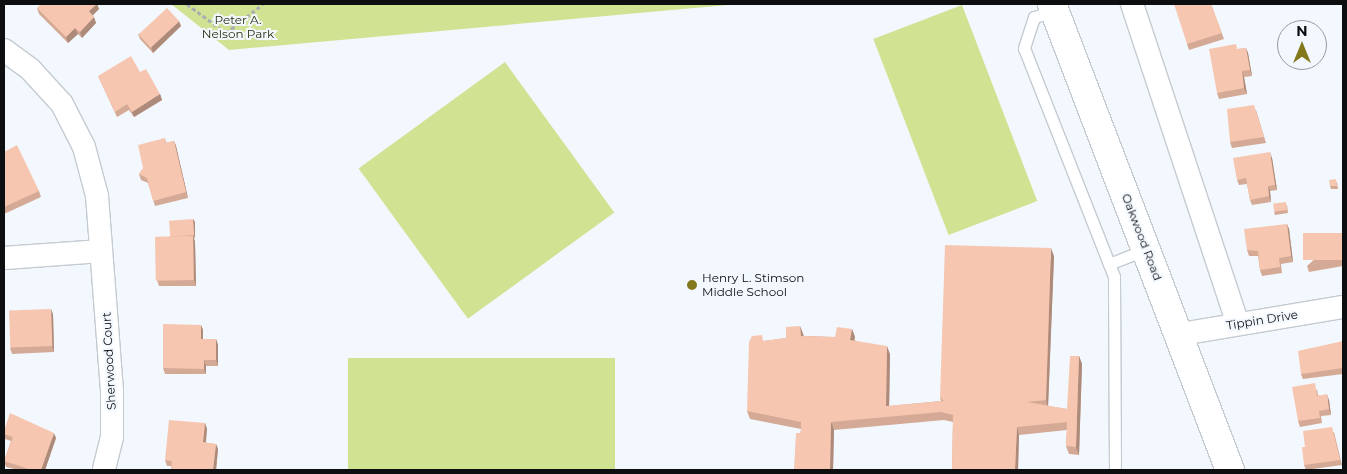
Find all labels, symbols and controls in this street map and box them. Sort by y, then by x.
park label: Peter A. Nelson Park [202,13,274,41]
north arrow [1277,20,1327,70]
text: N [1296,22,1308,40]
street label: Oakwood Road [1119,191,1165,283]
place label: Henry L. Stimson Middle School [702,271,804,299]
marker: Henry L. Stimson Middle School [686,279,698,291]
street label: Tippin Drive [1225,307,1299,333]
street label: Sherwood Court [99,312,119,410]

